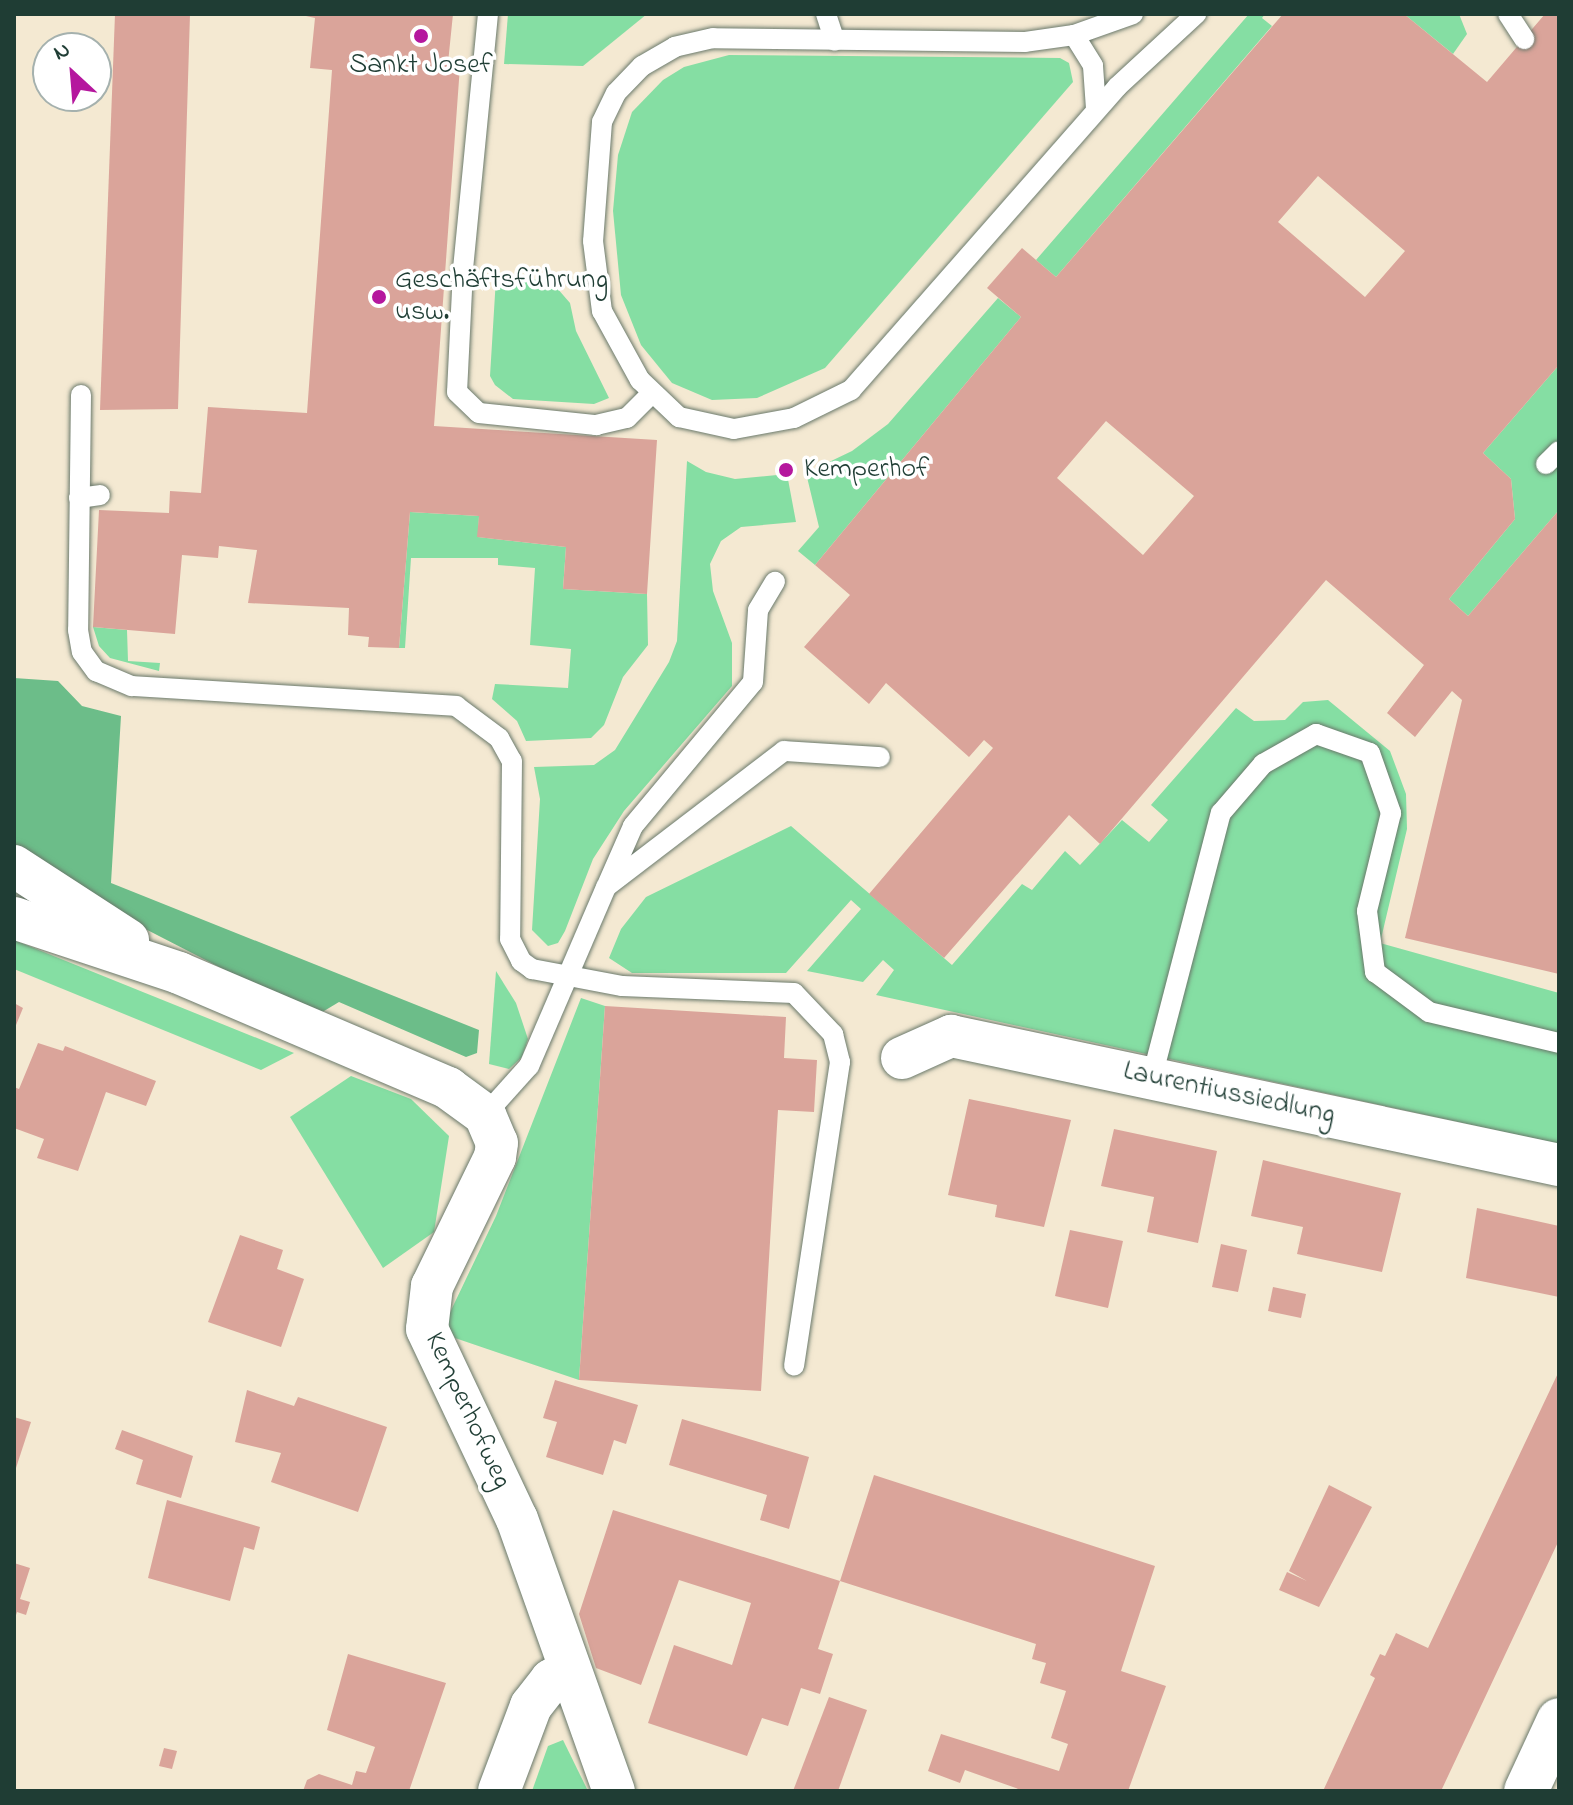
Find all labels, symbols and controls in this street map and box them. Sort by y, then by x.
marker: Sankt Josef [412,27,430,45]
north arrow [32,32,112,112]
text: N [49,35,76,70]
place label: Sankt Josef [349,49,493,83]
place label: Geschäftsführung usw. [395,264,608,330]
marker: Geschäftsführung usw. [370,288,388,306]
place label: Kemperhof [804,453,929,487]
marker: Kemperhof [775,459,797,481]
street label: Laurentiussiedlung [1120,1055,1338,1133]
street label: Kemperhofweg [416,1327,518,1495]

